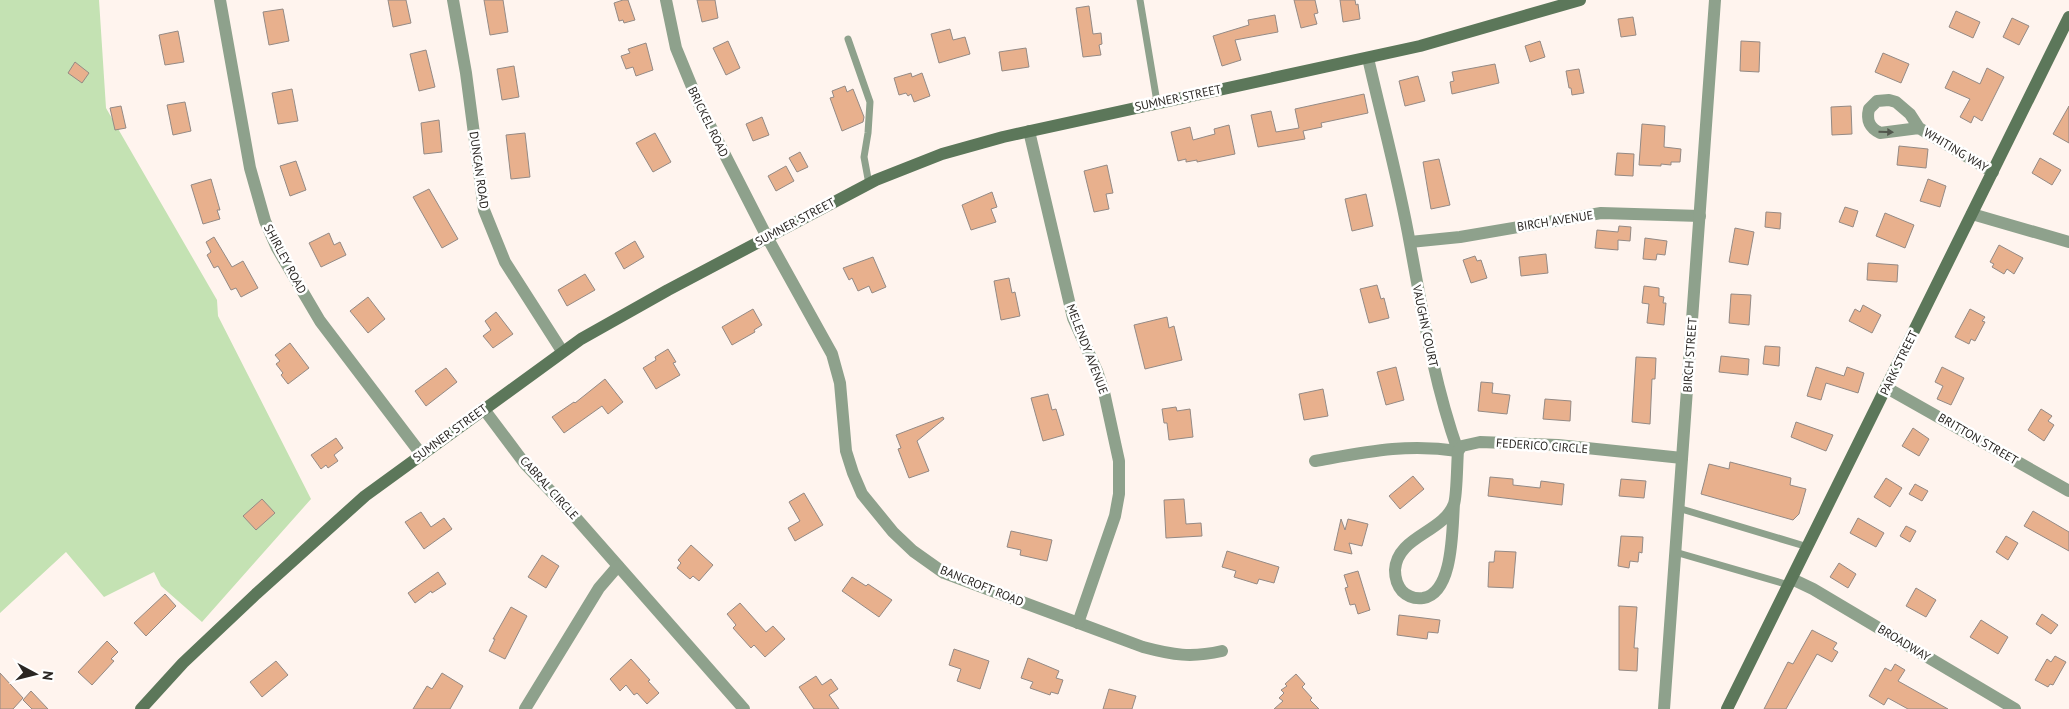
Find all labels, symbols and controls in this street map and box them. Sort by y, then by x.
street label: SUMNER STREET [1133,81,1223,114]
street label: BRICKEL ROAD [685,84,732,160]
street label: WHITING WAY [1921,124,1991,175]
one-way arrow [1879,128,1895,136]
street label: DUNCAN ROAD [467,130,492,210]
street label: SUMNER STREET [752,194,838,249]
street label: BIRCH AVENUE [1516,207,1594,234]
street label: SHIRLEY ROAD [261,221,310,296]
street label: VAUGHN COURT [1409,283,1442,369]
street label: MELENDY AVENUE [1063,302,1112,396]
street label: BIRCH STREET [1679,317,1700,393]
street label: PARK STREET [1876,328,1921,398]
street label: SUMNER STREET [410,400,490,465]
street label: BRITTON STREET [1936,410,2021,468]
street label: FEDERICO CIRCLE [1496,435,1588,456]
street label: CABRAL CIRCLE [517,453,582,522]
street label: BANCROFT ROAD [938,562,1026,609]
street label: BROADWAY [1875,621,1934,664]
north arrow [10,649,60,699]
text: N [38,670,57,681]

